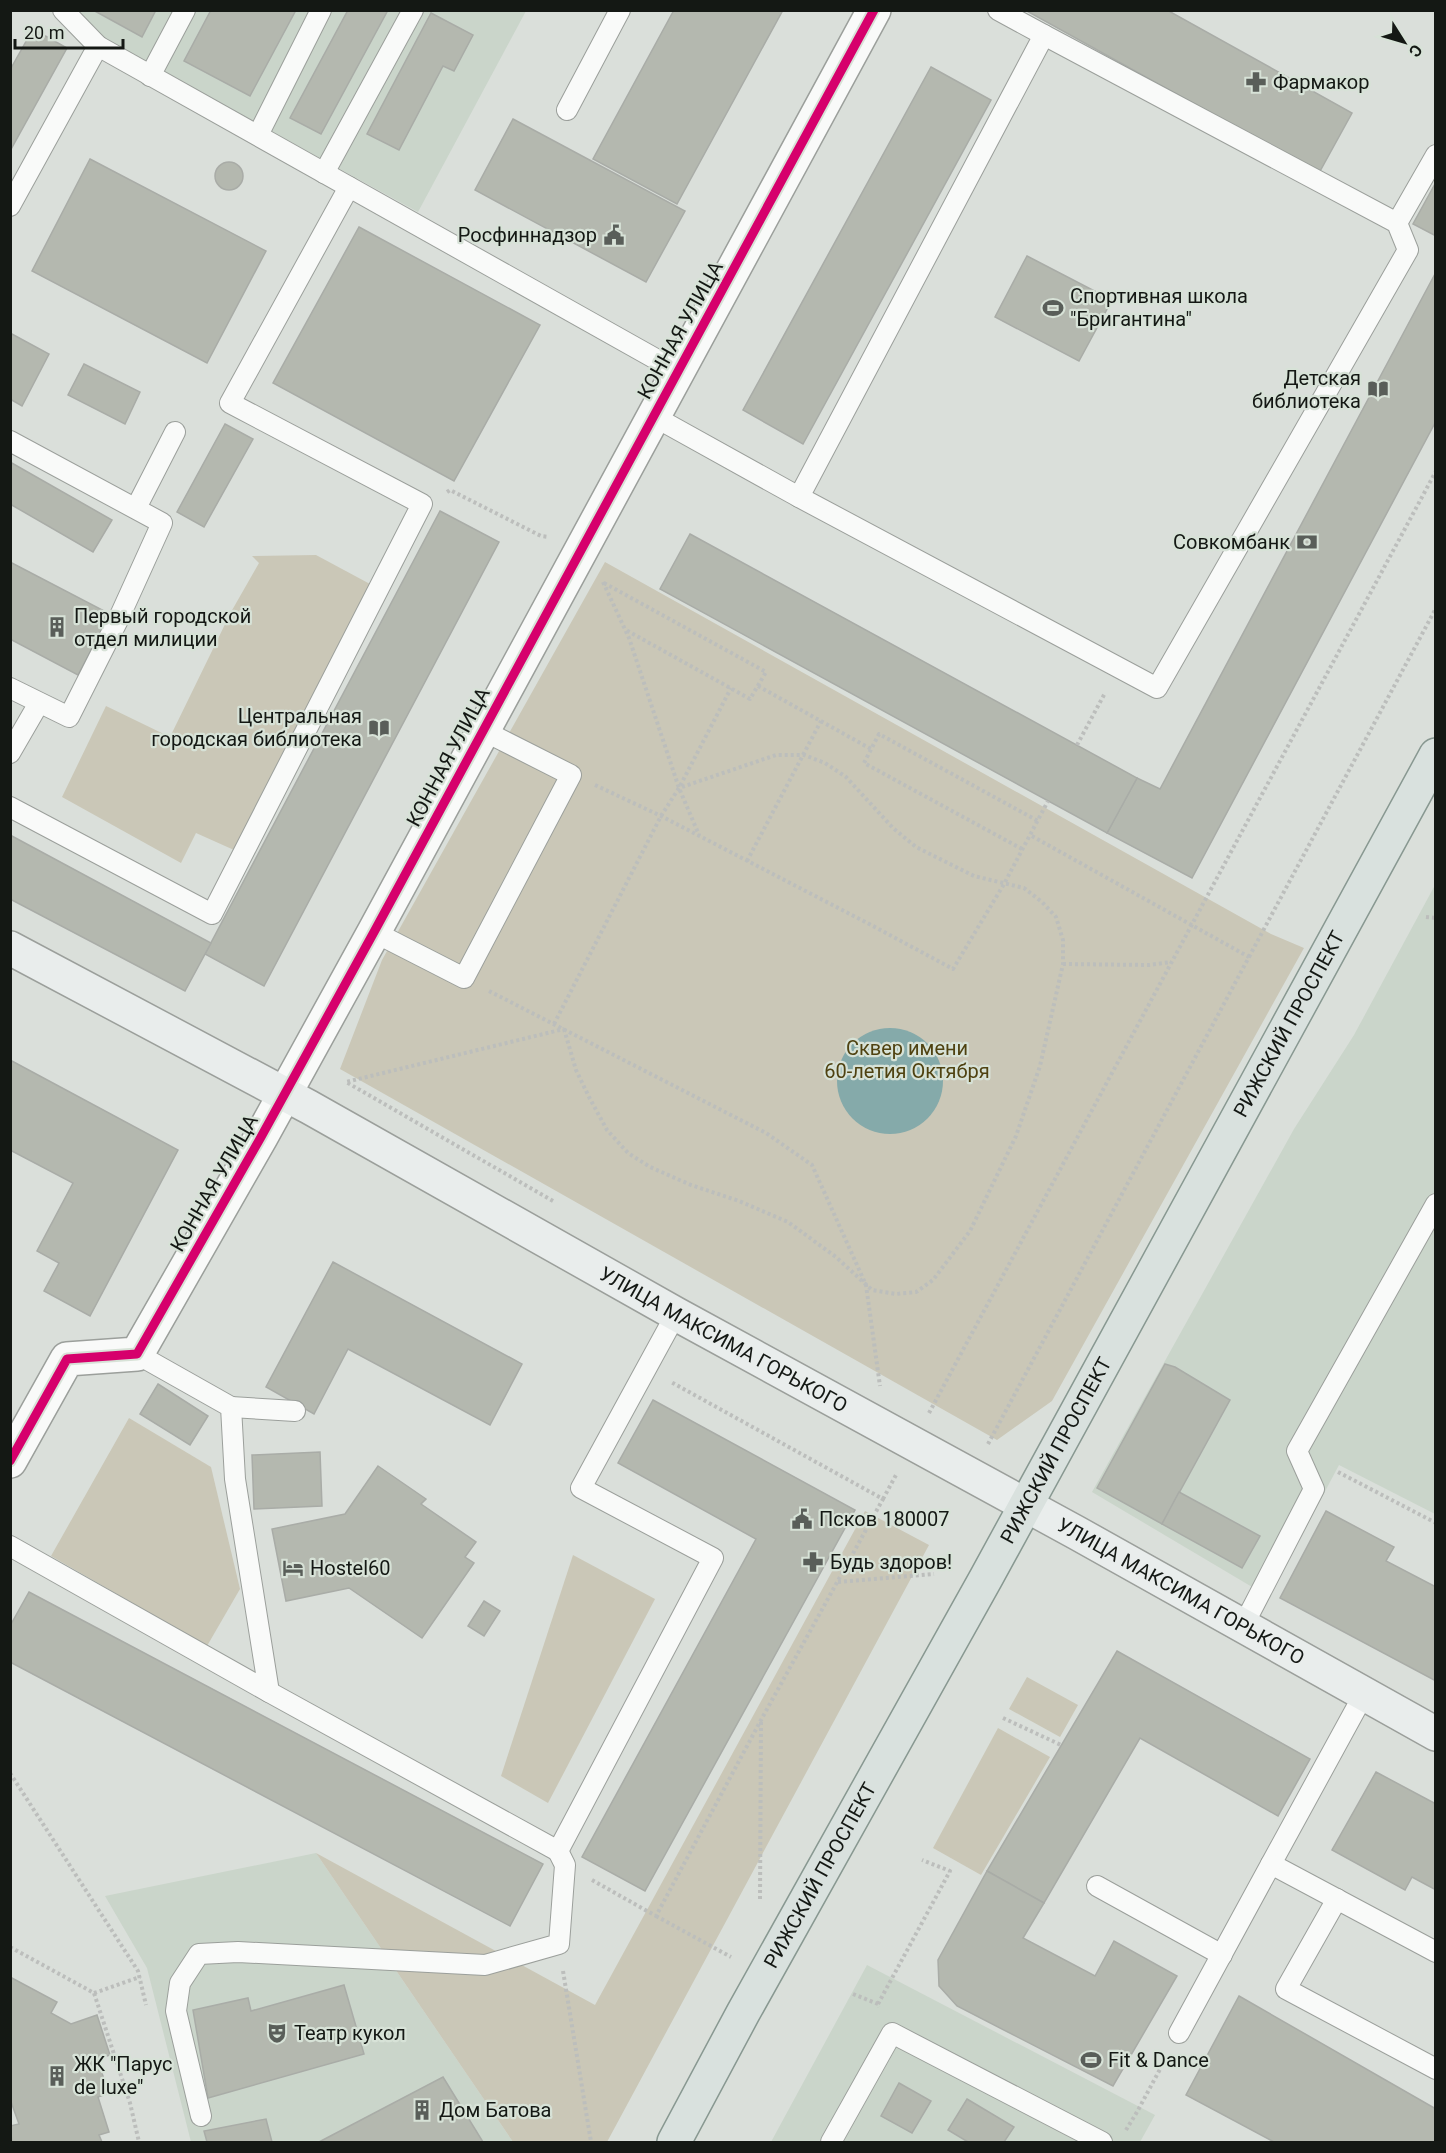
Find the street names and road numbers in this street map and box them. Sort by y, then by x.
street label: КОННАЯ УЛИЦА [632,257,728,403]
street label: КОННАЯ УЛИЦА [401,683,495,831]
street label: РИЖСКИЙ ПРОСПЕКТ [1228,927,1350,1121]
street label: КОННАЯ УЛИЦА [165,1110,263,1256]
street label: УЛИЦА МАКСИМА ГОРЬКОГО [595,1261,852,1417]
street label: РИЖСКИЙ ПРОСПЕКТ [995,1353,1116,1548]
street label: УЛИЦА МАКСИМА ГОРЬКОГО [1053,1513,1309,1670]
street label: РИЖСКИЙ ПРОСПЕКТ [759,1778,881,1972]

